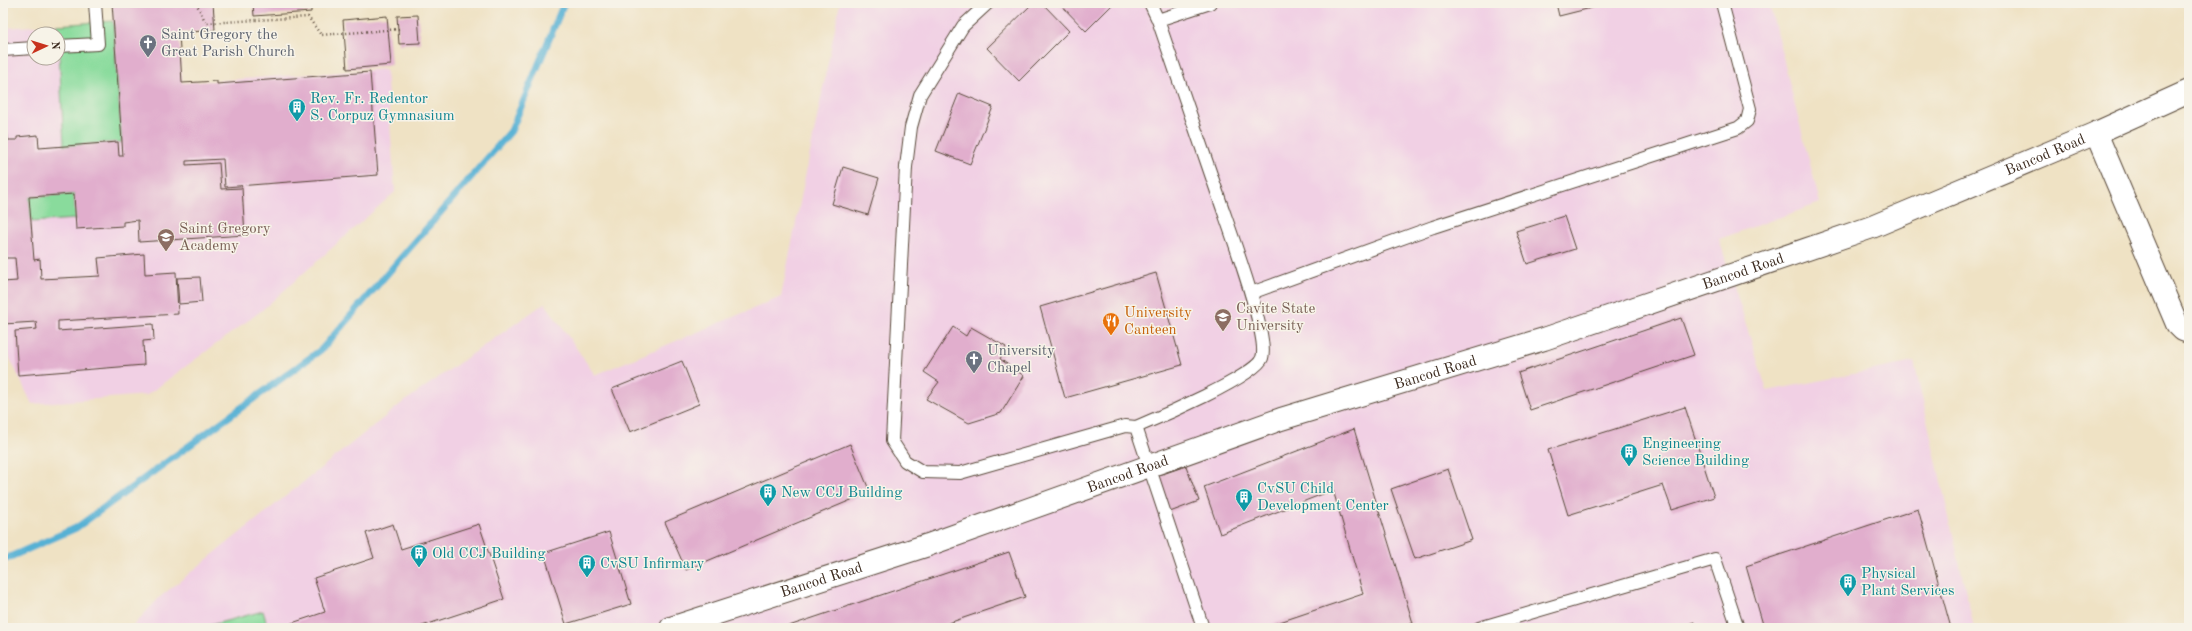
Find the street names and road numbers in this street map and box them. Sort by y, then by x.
street label: Bancod Road [2003,132,2088,179]
street label: Bancod Road [1701,252,1786,293]
street label: Bancod Road [1393,354,1479,393]
street label: Bancod Road [1085,454,1171,497]
street label: Bancod Road [779,561,865,601]

